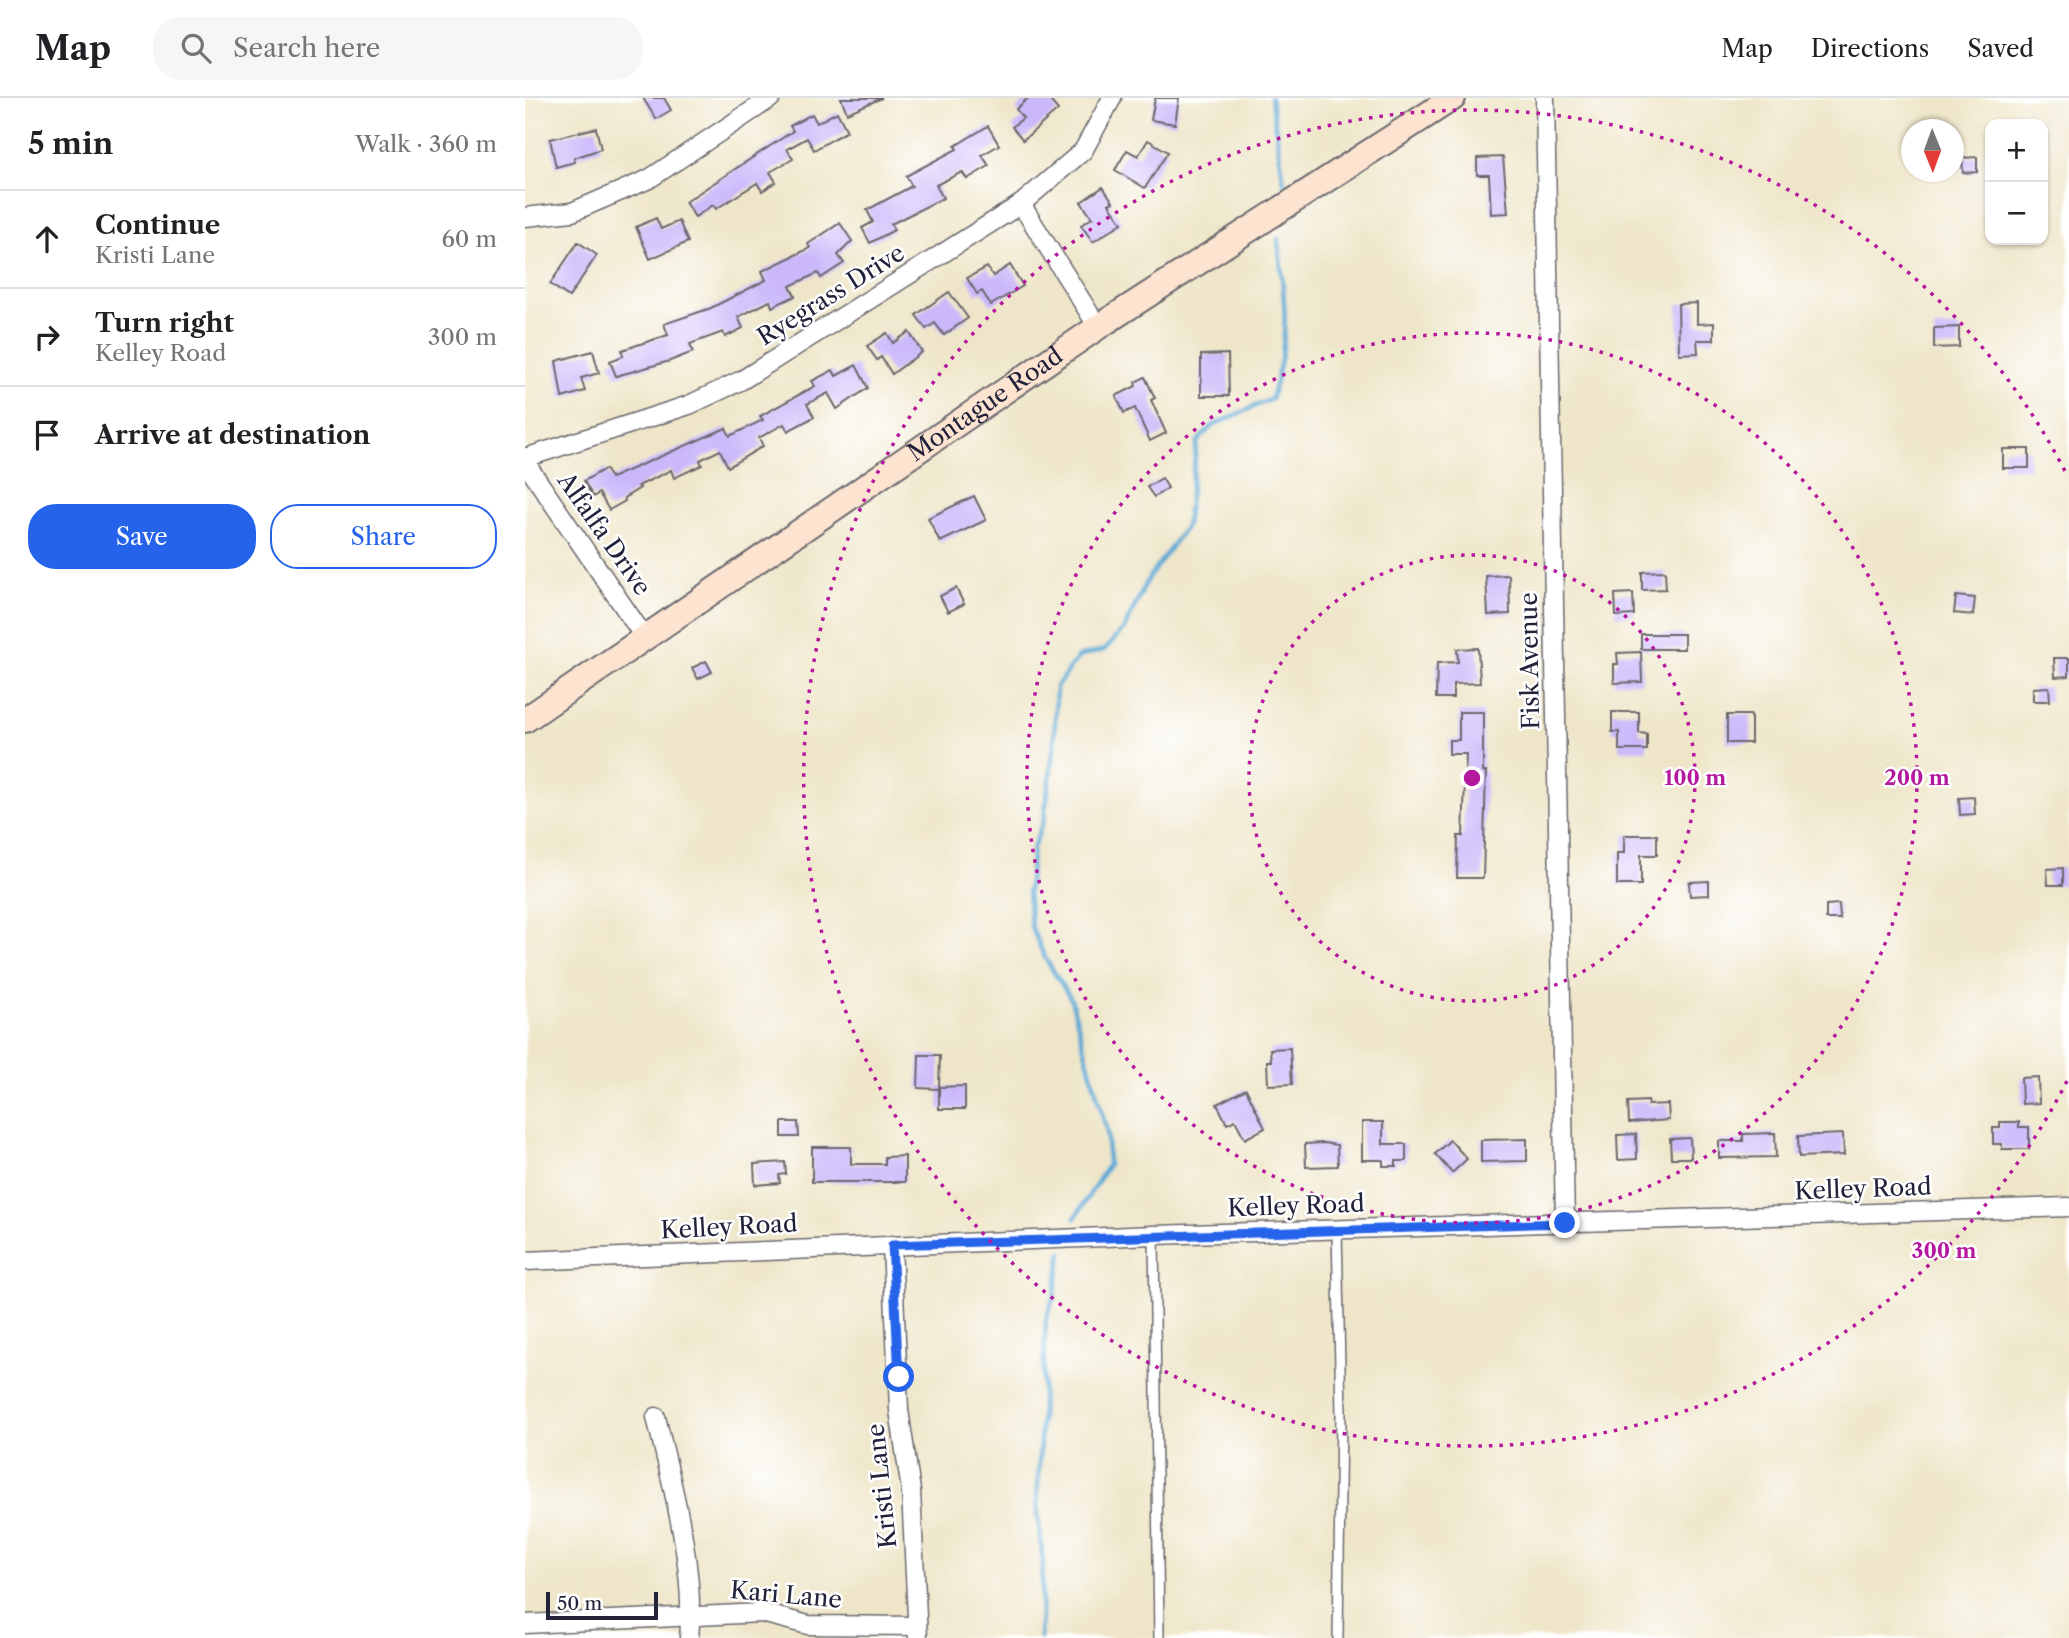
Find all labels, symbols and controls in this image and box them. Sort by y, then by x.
search box [153,17,643,80]
text: Map [35,28,111,69]
icon: search [177,29,215,67]
text: Search here [233,32,380,64]
text: Map [1721,34,1773,63]
text: Directions [1811,34,1929,63]
text: Saved [1967,34,2034,63]
north arrow [1901,119,1964,182]
map controls [1985,119,2048,245]
button: + [1985,119,2048,182]
text: 5 min [28,125,113,162]
text: Walk · 360 m [355,130,497,158]
button: − [1985,182,2048,245]
text: Continue [95,209,220,241]
icon: ahead [28,220,66,258]
text: 60 m [441,225,497,253]
street label: Ryegrass Drive [752,238,910,351]
text: Kristi Lane [95,241,215,269]
text: Turn right [95,307,234,339]
icon: right [28,318,66,356]
text: 300 m [428,323,497,351]
text: Kelley Road [95,339,226,367]
street label: Montague Road [902,341,1068,467]
icon: arrive [28,416,66,454]
text: Arrive at destination [95,419,370,451]
street label: Alfalfa Drive [551,466,657,601]
button: Save [28,504,256,569]
button: Share [270,504,497,569]
street label: Fisk Avenue [1514,592,1545,730]
text: 100 m [1664,765,1726,790]
text: 200 m [1884,765,1950,790]
centre of rings [1460,766,1484,790]
street label: Kelley Road [1794,1172,1932,1205]
street label: Kelley Road [1227,1189,1365,1222]
route end [1549,1207,1580,1238]
street label: Kelley Road [660,1208,799,1245]
text: 300 m [1912,1238,1976,1263]
route start [883,1361,914,1392]
street label: Kristi Lane [861,1422,902,1550]
street label: Kari Lane [729,1575,843,1614]
scale bar [546,1589,658,1621]
text: 50 m [557,1592,602,1615]

